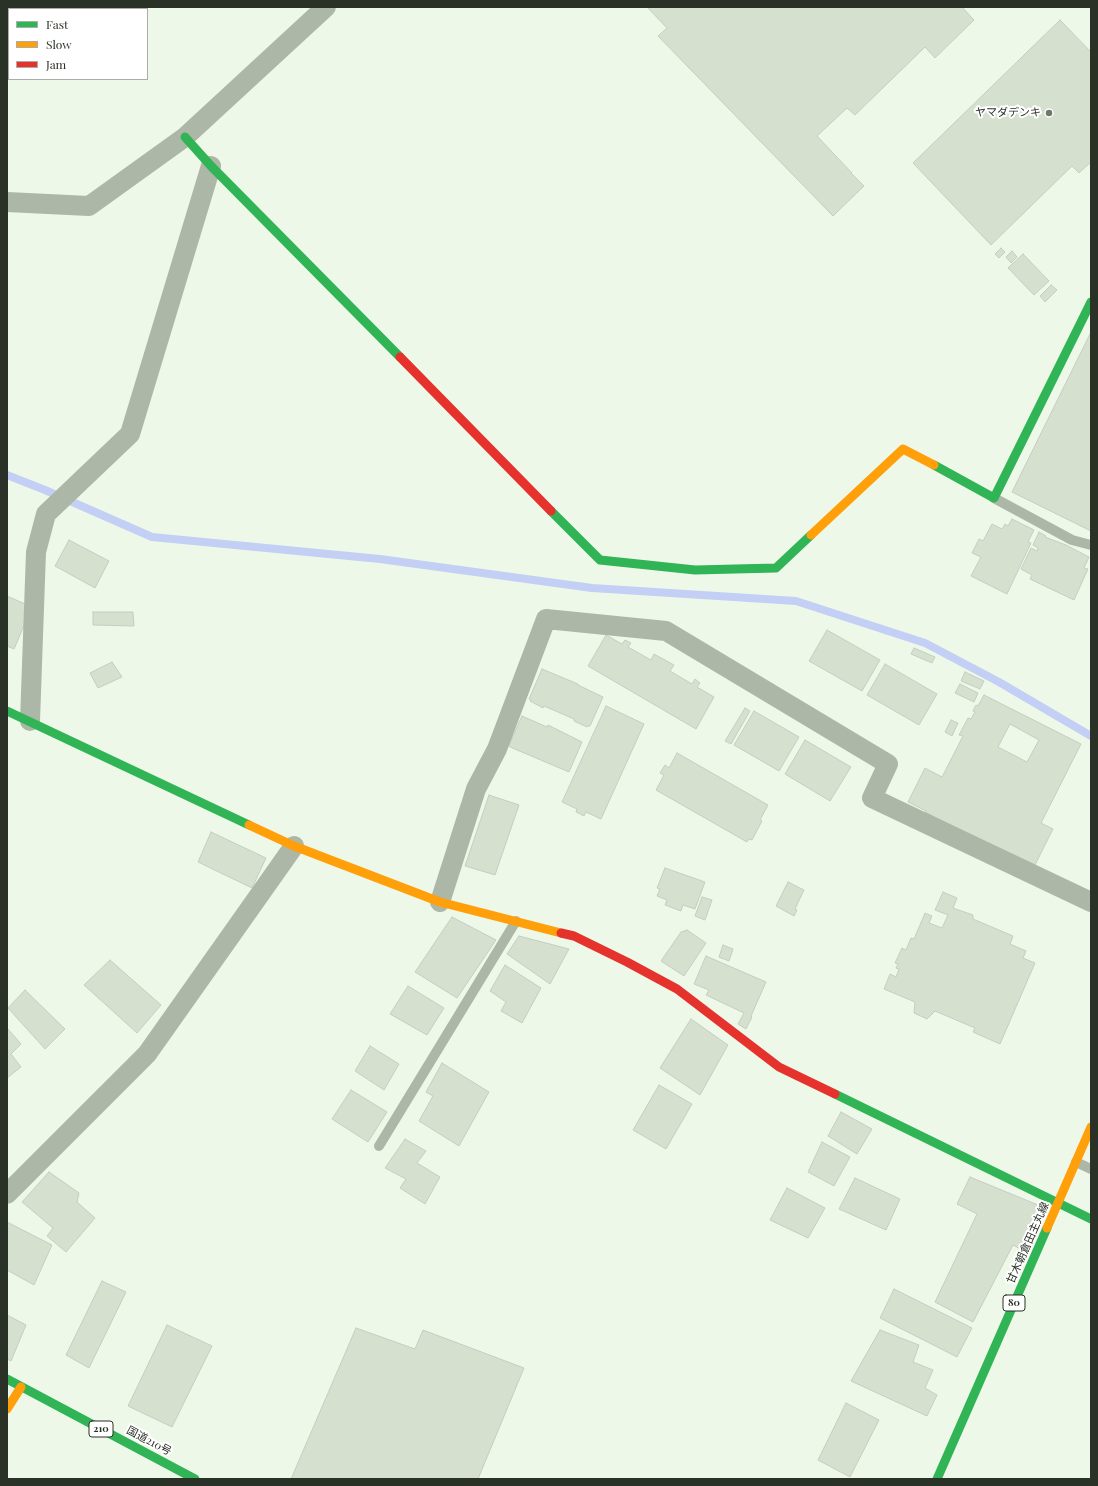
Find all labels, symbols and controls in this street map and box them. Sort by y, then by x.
legend [8,8,148,80]
text: Fast [46,16,68,32]
text: Slow [46,36,72,52]
text: Jam [46,56,66,72]
place label: ヤマダデンキ [975,106,1041,120]
marker: ヤマダデンキ [1044,108,1054,118]
street label: 甘木朝倉田主丸線 [1004,1200,1052,1286]
road number: 80 [1003,1295,1025,1311]
road number: 210 [89,1421,113,1437]
street label: 国道210号 [124,1424,174,1458]

